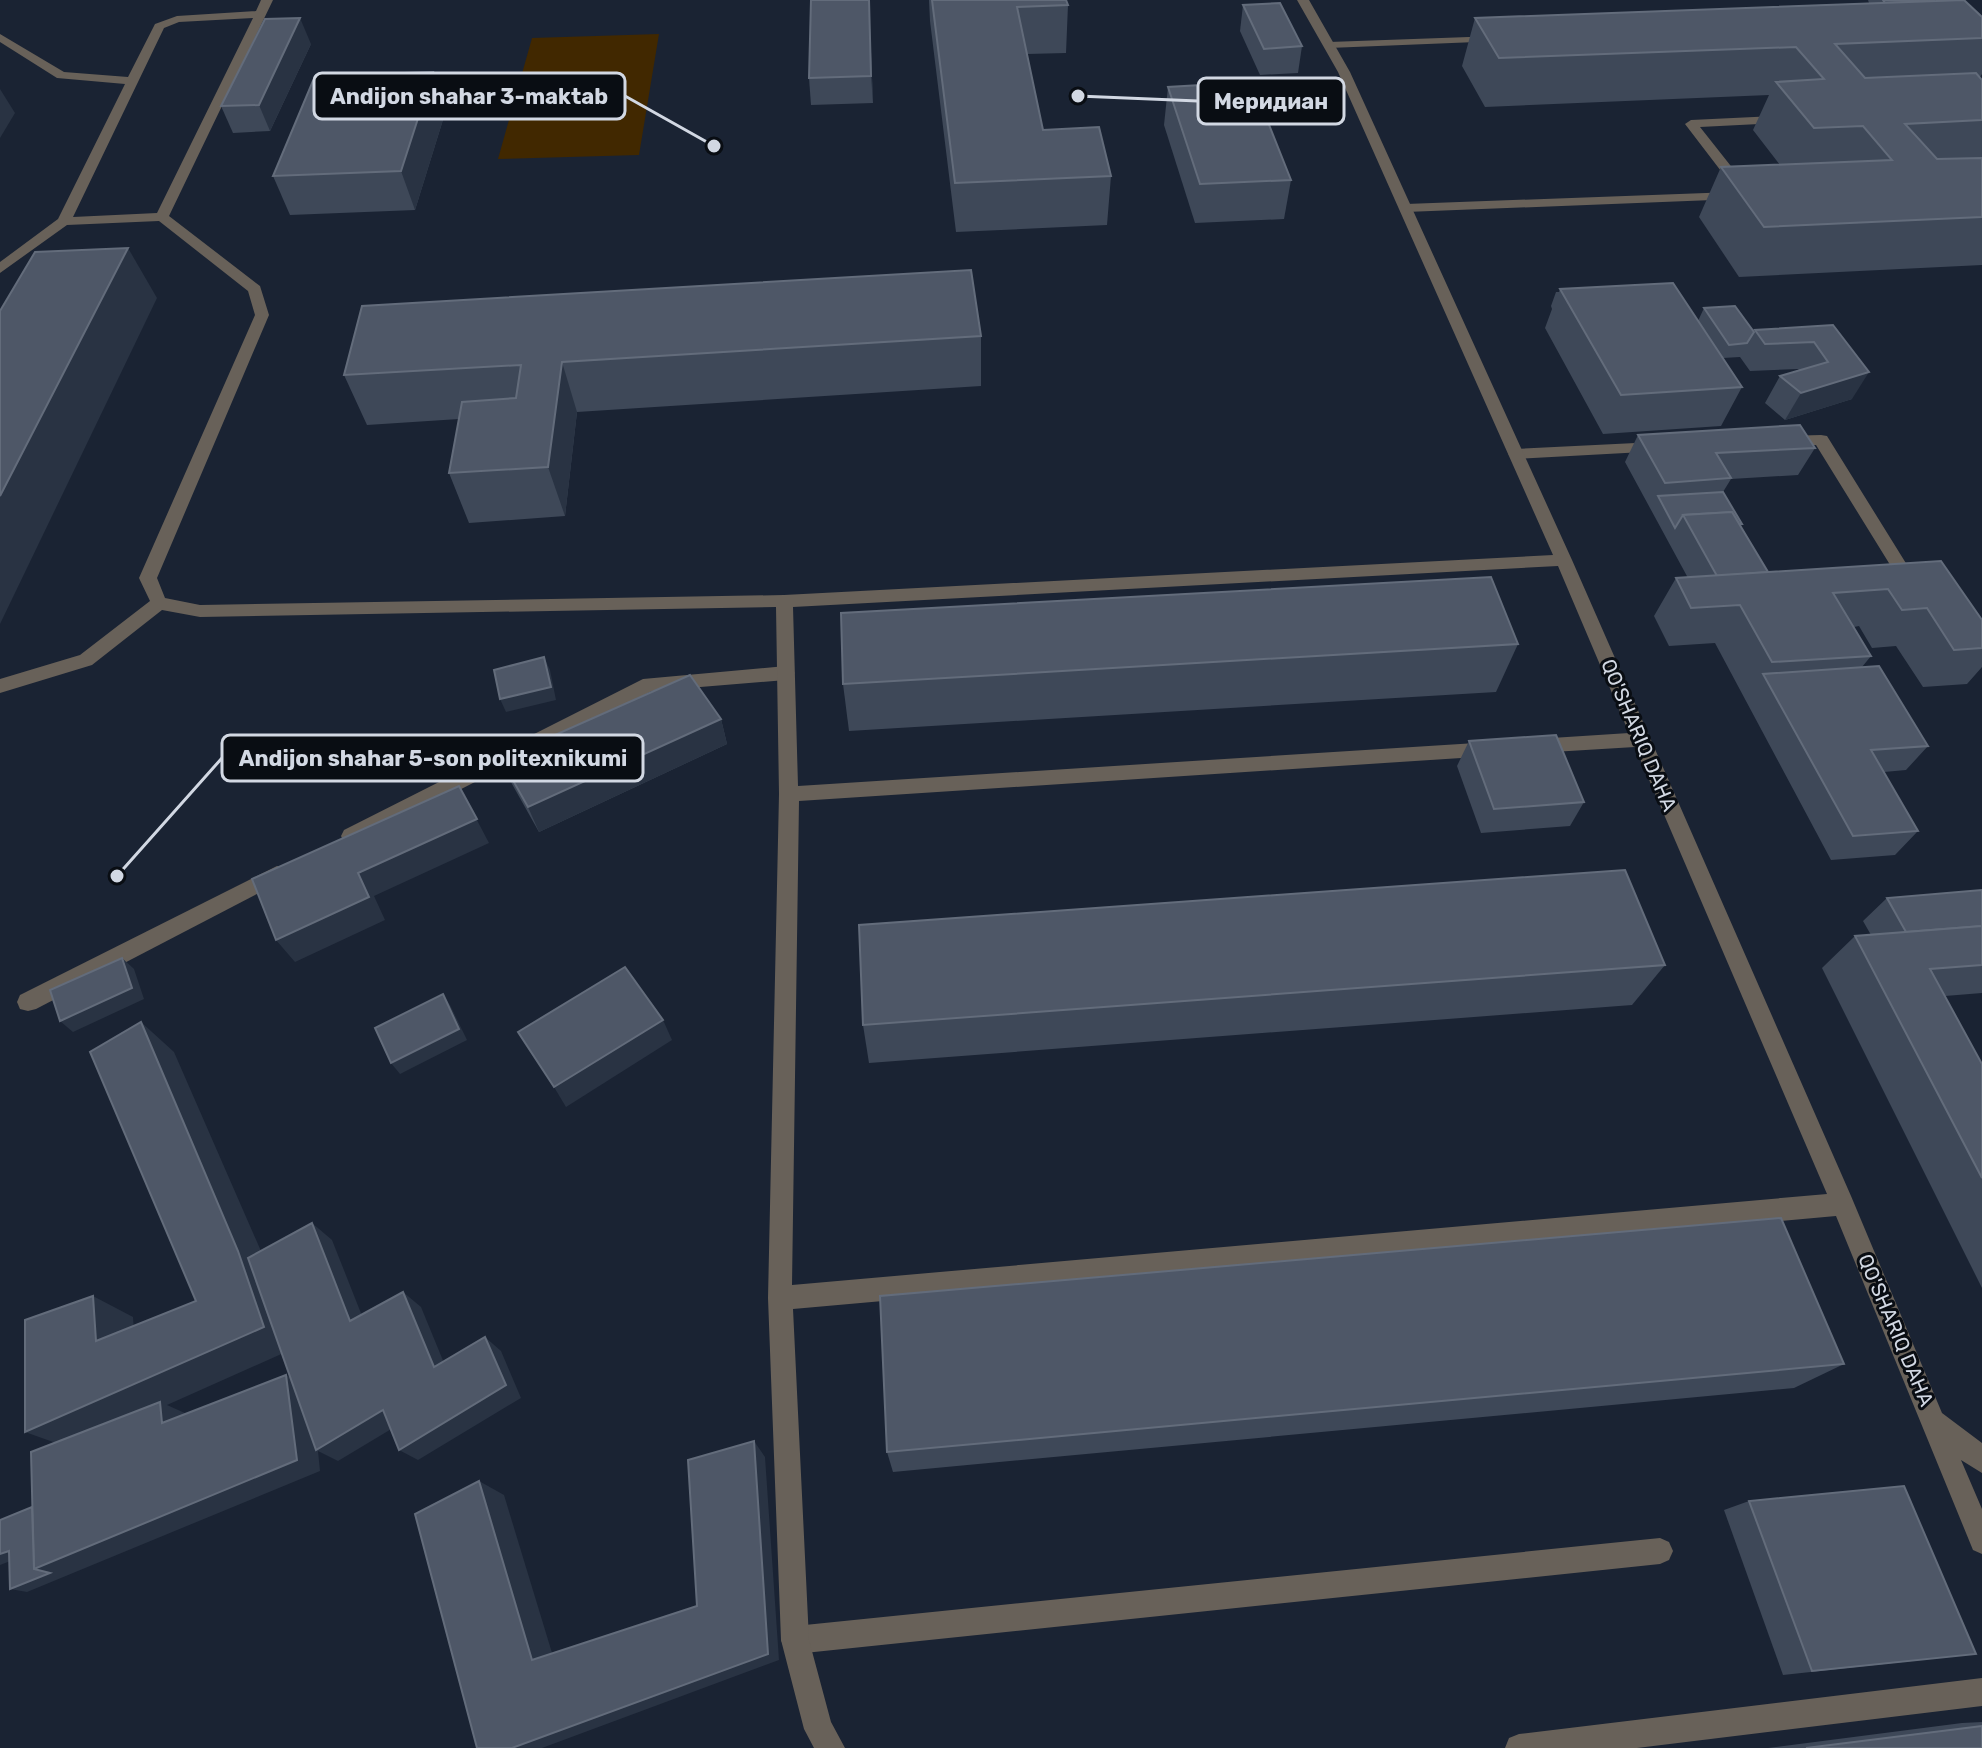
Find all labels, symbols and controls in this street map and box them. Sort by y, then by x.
callout: Andijon shahar 3-maktab [314,73,625,119]
callout: Меридиан [1198,78,1344,124]
text: Andijon shahar 3-maktab [330,83,608,110]
text: Меридиан [1214,88,1328,115]
street label: QO'SHARIQ DAHA [1596,655,1682,815]
callout: Andijon shahar 5-son politexnikumi [222,735,643,781]
text: Andijon shahar 5-son politexnikumi [239,745,627,772]
street label: QO'SHARIQ DAHA [1853,1250,1939,1410]

